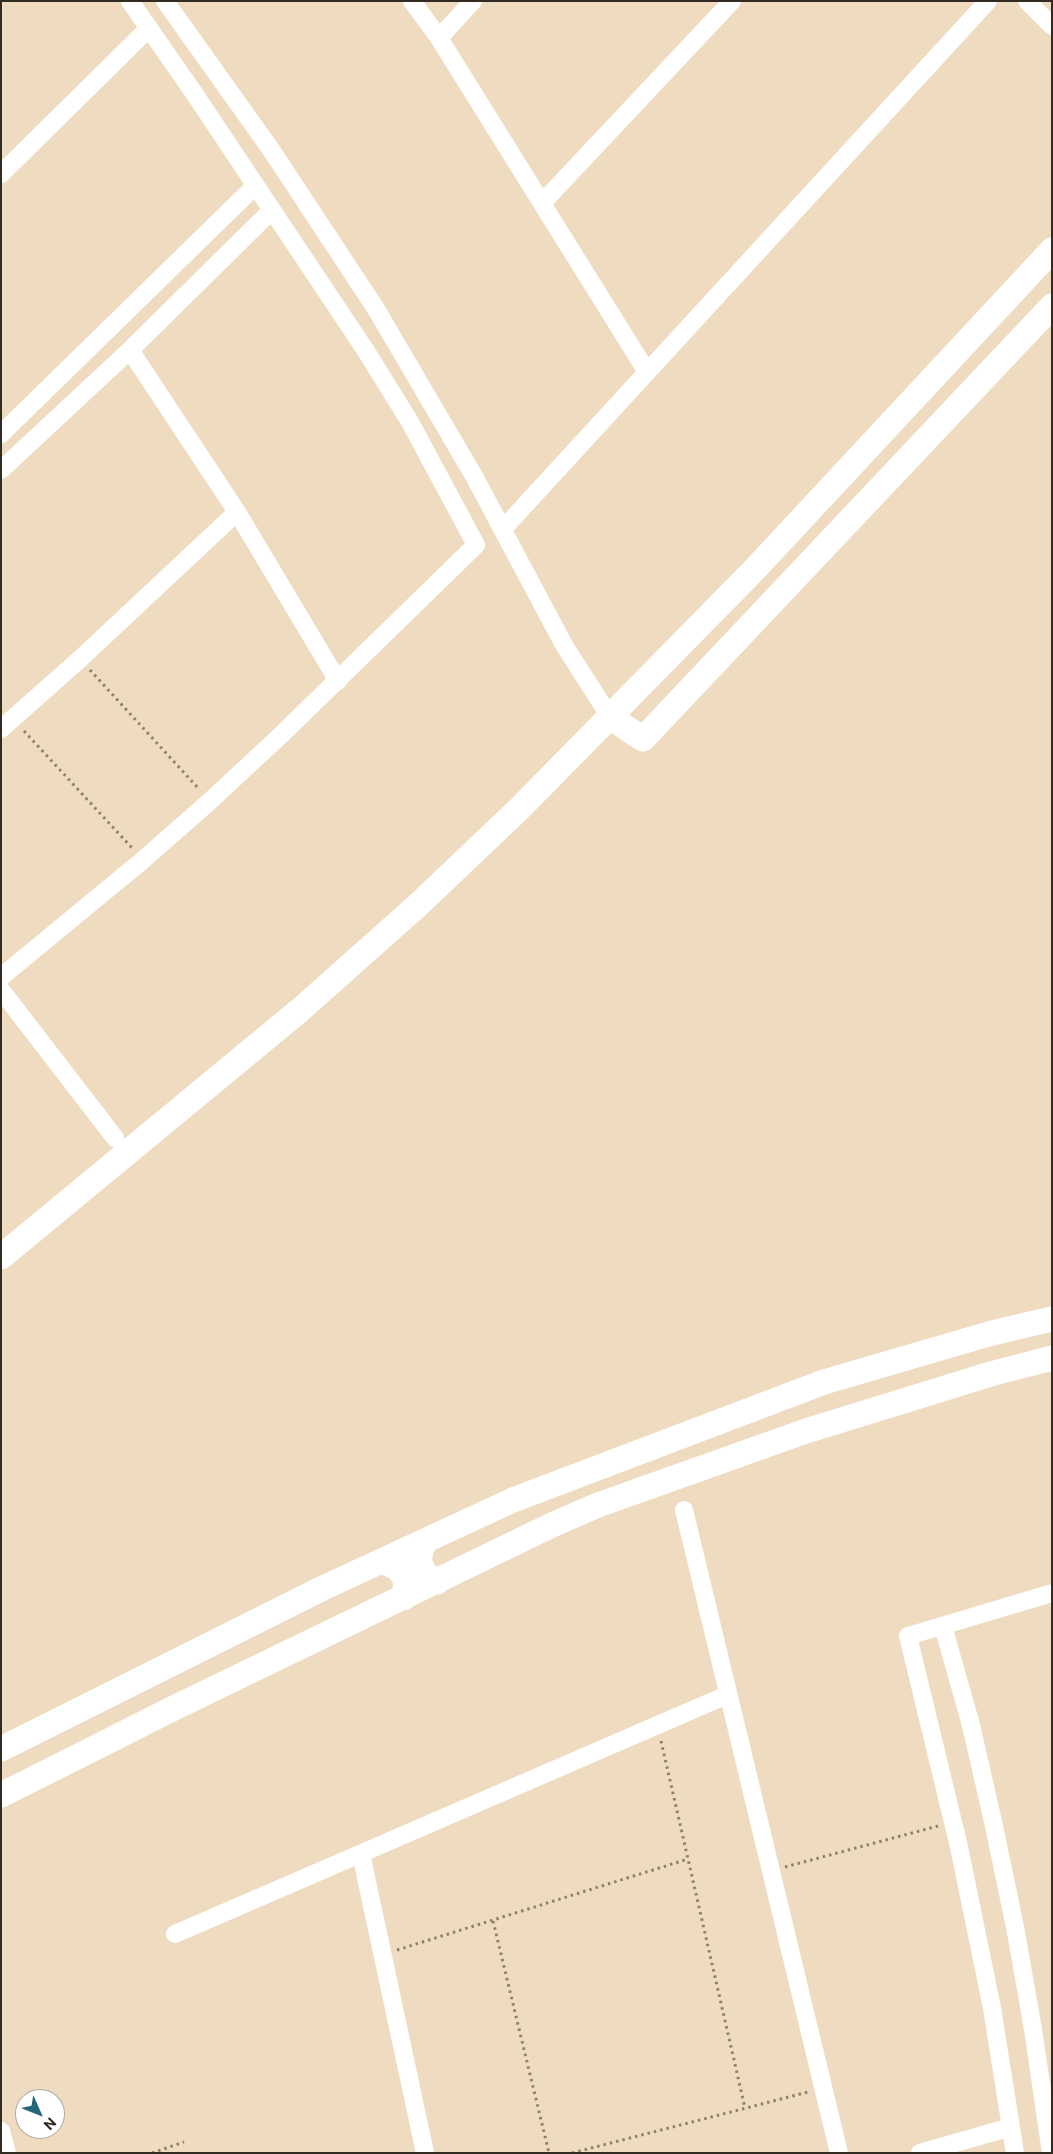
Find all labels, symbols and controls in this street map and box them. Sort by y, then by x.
north arrow [15,2089,65,2139]
text: N [41,2114,60,2134]

